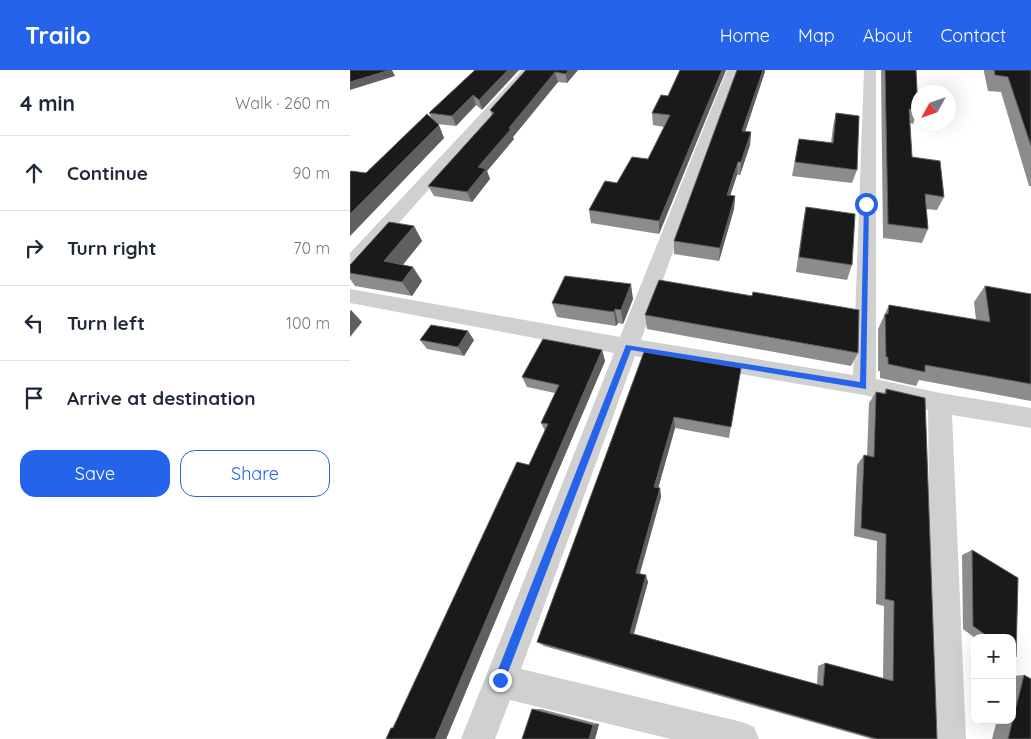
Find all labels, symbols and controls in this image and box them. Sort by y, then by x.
text: Trailo [25,20,91,50]
text: Home [720,24,770,47]
text: Map [798,24,835,47]
text: About [863,24,913,47]
text: Contact [941,24,1006,47]
north arrow [911,85,956,130]
text: 4 min [20,90,75,116]
text: Walk · 260 m [235,93,330,113]
icon: ahead [20,159,48,187]
text: Continue [67,161,148,185]
text: 90 m [293,163,330,183]
route start [855,193,878,216]
icon: right [20,234,48,262]
text: Turn right [67,236,156,260]
text: 70 m [293,238,330,258]
icon: left [20,309,48,337]
text: Turn left [67,311,145,335]
text: 100 m [286,313,330,333]
icon: arrive [20,384,48,412]
text: Arrive at destination [67,386,256,410]
button: Save [20,450,170,497]
button: Share [180,450,330,497]
map controls [971,634,1016,724]
button: + [971,634,1016,679]
route end [489,669,512,692]
button: − [971,679,1016,724]

